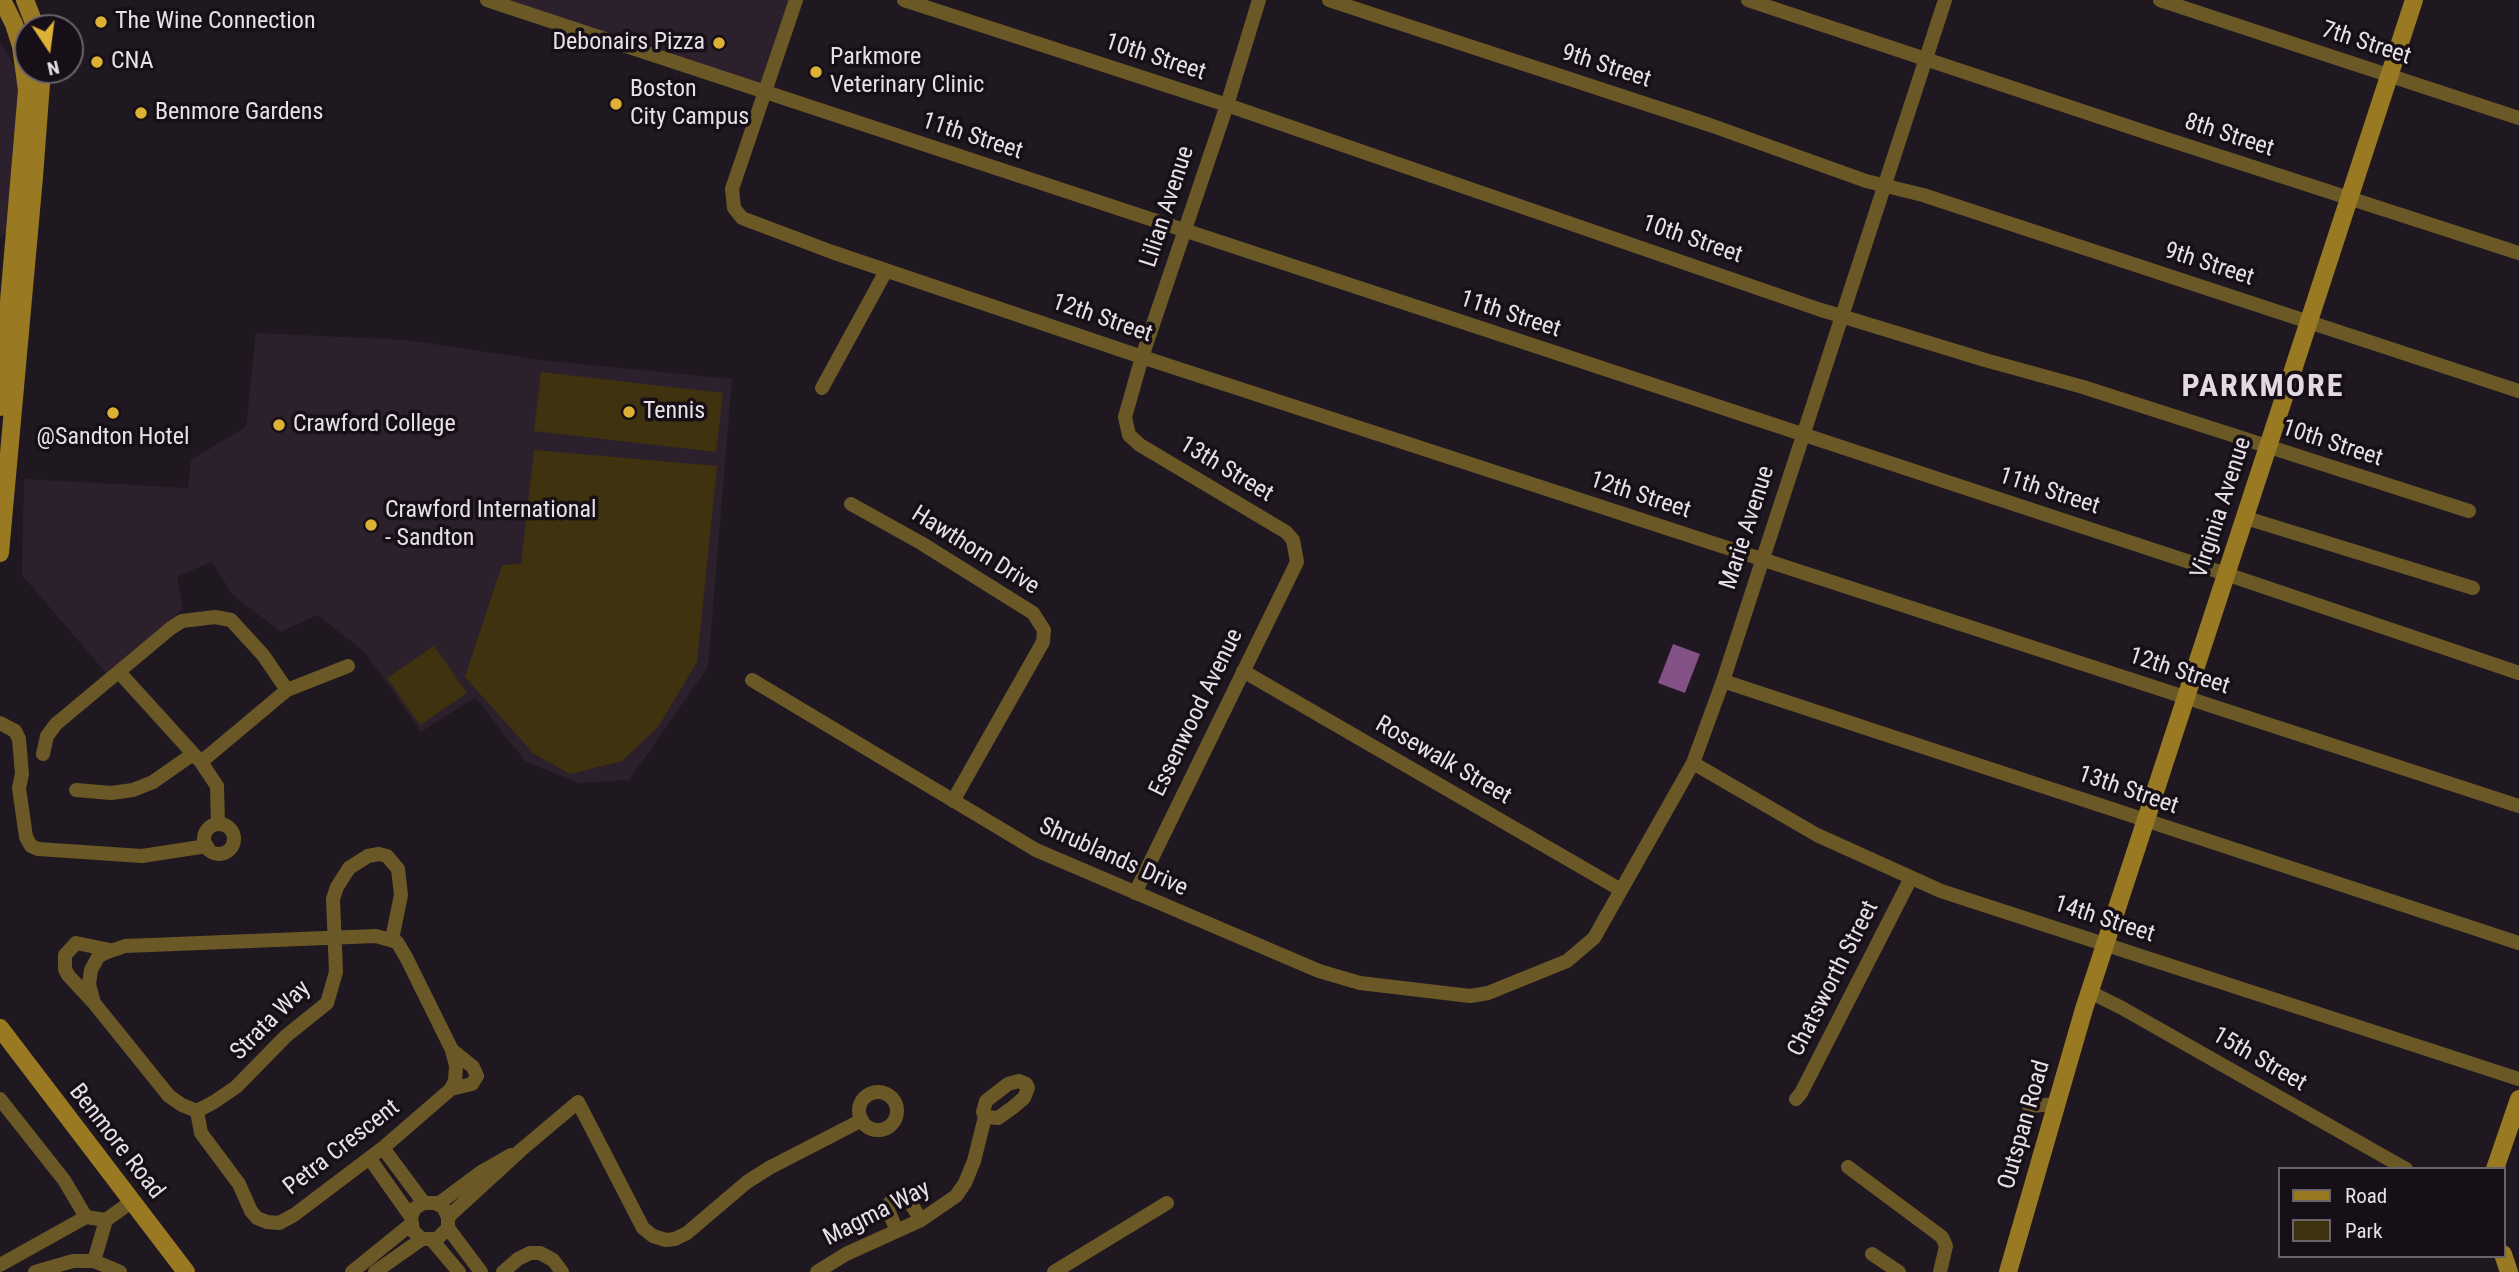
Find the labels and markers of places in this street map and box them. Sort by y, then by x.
place label: The Wine Connection [115,8,316,36]
marker: The Wine Connection [93,14,109,30]
place label: Debonairs Pizza [552,29,705,57]
marker: Debonairs Pizza [711,35,727,51]
place label: Parkmore Veterinary Clinic [830,44,984,100]
place label: CNA [111,48,154,76]
marker: CNA [89,54,105,70]
marker: Parkmore Veterinary Clinic [808,64,824,80]
place label: Boston City Campus [630,76,749,132]
marker: Boston City Campus [608,96,624,112]
place label: Benmore Gardens [155,99,323,127]
marker: Benmore Gardens [133,105,149,121]
place label: Tennis [643,398,705,426]
marker: Tennis [621,404,637,420]
marker: @Sandton Hotel [105,405,121,421]
place label: Crawford College [293,411,456,439]
marker: Crawford College [271,417,287,433]
place label: @Sandton Hotel [37,424,189,452]
place label: Crawford International - Sandton [385,497,596,553]
marker: Crawford International - Sandton [363,517,379,533]

